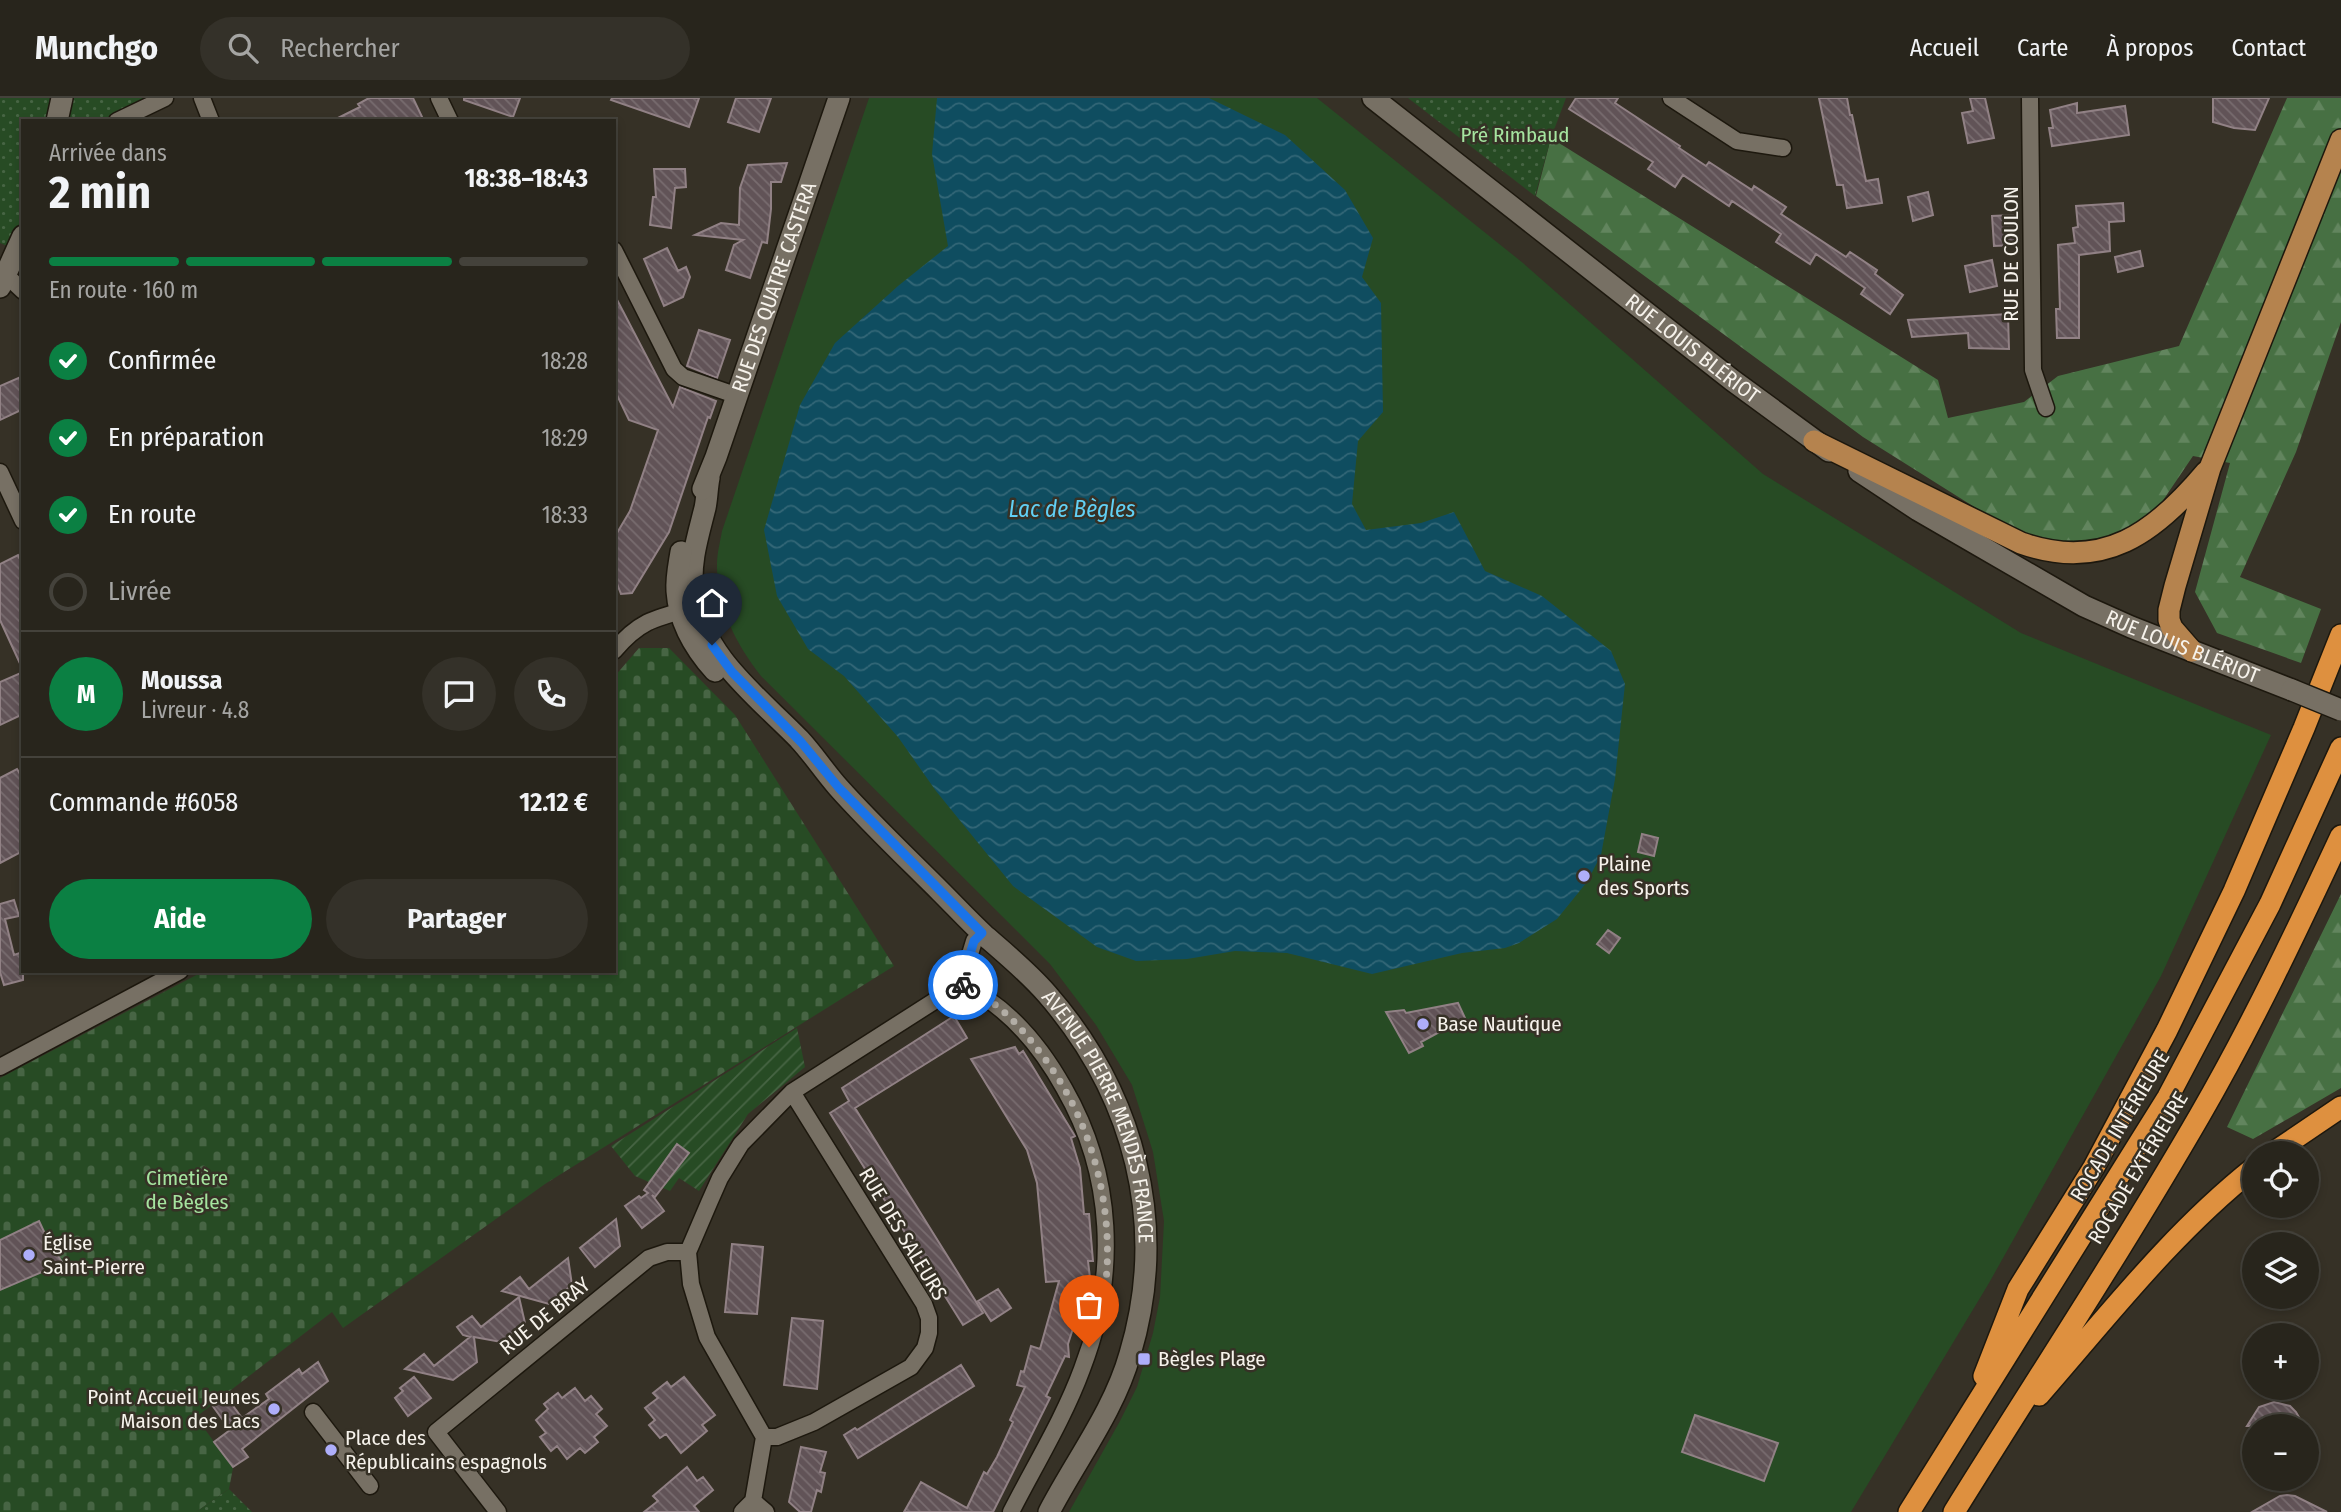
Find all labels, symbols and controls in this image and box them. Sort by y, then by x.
search box [200,17,690,80]
text: Munchgo [35,28,158,68]
icon: search [224,29,262,67]
text: Rechercher [280,33,400,64]
text: Accueil [1910,34,1979,62]
text: Carte [2017,34,2068,62]
text: À propos [2106,34,2193,62]
text: Contact [2231,34,2306,62]
park label: Pré Rimbaud [1460,122,1570,148]
text: Arrivée dans [49,139,167,167]
text: 18:38–18:43 [464,163,588,194]
text: 2 min [49,165,151,220]
street label: RUE DES QUATRE CASTERA [726,179,822,396]
street label: RUE DE COULON [1998,186,2024,322]
text: En route · 160 m [49,276,198,304]
street label: RUE LOUIS BLÉRIOT [1620,288,1765,409]
icon: check [49,342,87,380]
text: Confirmée [108,345,216,376]
text: 18:28 [541,347,588,375]
icon: check [49,419,87,457]
text: En préparation [108,422,265,453]
text: 18:29 [541,424,588,452]
water label: Lac de Bègles [1008,495,1136,523]
icon: check [49,496,87,534]
text: En route [108,499,196,530]
text: 18:33 [542,501,588,529]
pin [682,573,742,645]
text: Livrée [108,576,172,607]
icon: home [693,584,731,622]
street label: RUE LOUIS BLÉRIOT [2101,604,2263,689]
button: chat [422,657,496,731]
button: phone [514,657,588,731]
text: Moussa [141,665,222,696]
text: M [77,679,95,710]
text: Livreur · 4.8 [141,696,249,724]
text: Commande #6058 [49,787,238,818]
text: 12.12 € [519,787,588,818]
place label: Plaine des Sports [1598,851,1689,901]
marker: Plaine des Sports [1576,868,1592,884]
button: Aide [49,879,312,959]
button: Partager [326,879,588,959]
courier [928,950,998,1020]
icon: bike [944,966,982,1004]
street label: AVENUE PIERRE MENDÈS FRANCE [1036,985,1159,1244]
place label: Base Nautique [1437,1011,1562,1037]
marker: Base Nautique [1415,1016,1431,1032]
street label: ROCADE INTÉRIEURE [2065,1046,2175,1206]
street label: ROCADE EXTÉRIEURE [2082,1087,2194,1249]
map controls [2242,1141,2319,1491]
button: locate [2242,1141,2319,1218]
street label: RUE DES SALEURS [853,1163,953,1305]
park label: Cimetière de Bègles [145,1165,229,1215]
place label: Église Saint-Pierre [43,1230,145,1280]
button: layers [2242,1232,2319,1309]
marker: Église Saint-Pierre [21,1247,37,1263]
street label: RUE DE BRAY [495,1271,596,1360]
pin [1059,1275,1119,1347]
icon: bag [1070,1286,1108,1324]
button: + [2242,1323,2319,1400]
place label: Bègles Plage [1158,1346,1266,1372]
marker: Bègles Plage [1136,1351,1152,1367]
place label: Point Accueil Jeunes Maison des Lacs [87,1384,260,1434]
marker: Point Accueil Jeunes Maison des Lacs [266,1401,282,1417]
button: − [2242,1414,2319,1491]
place label: Place des Républicains espagnols [345,1425,547,1475]
marker: Place des Républicains espagnols [323,1442,339,1458]

